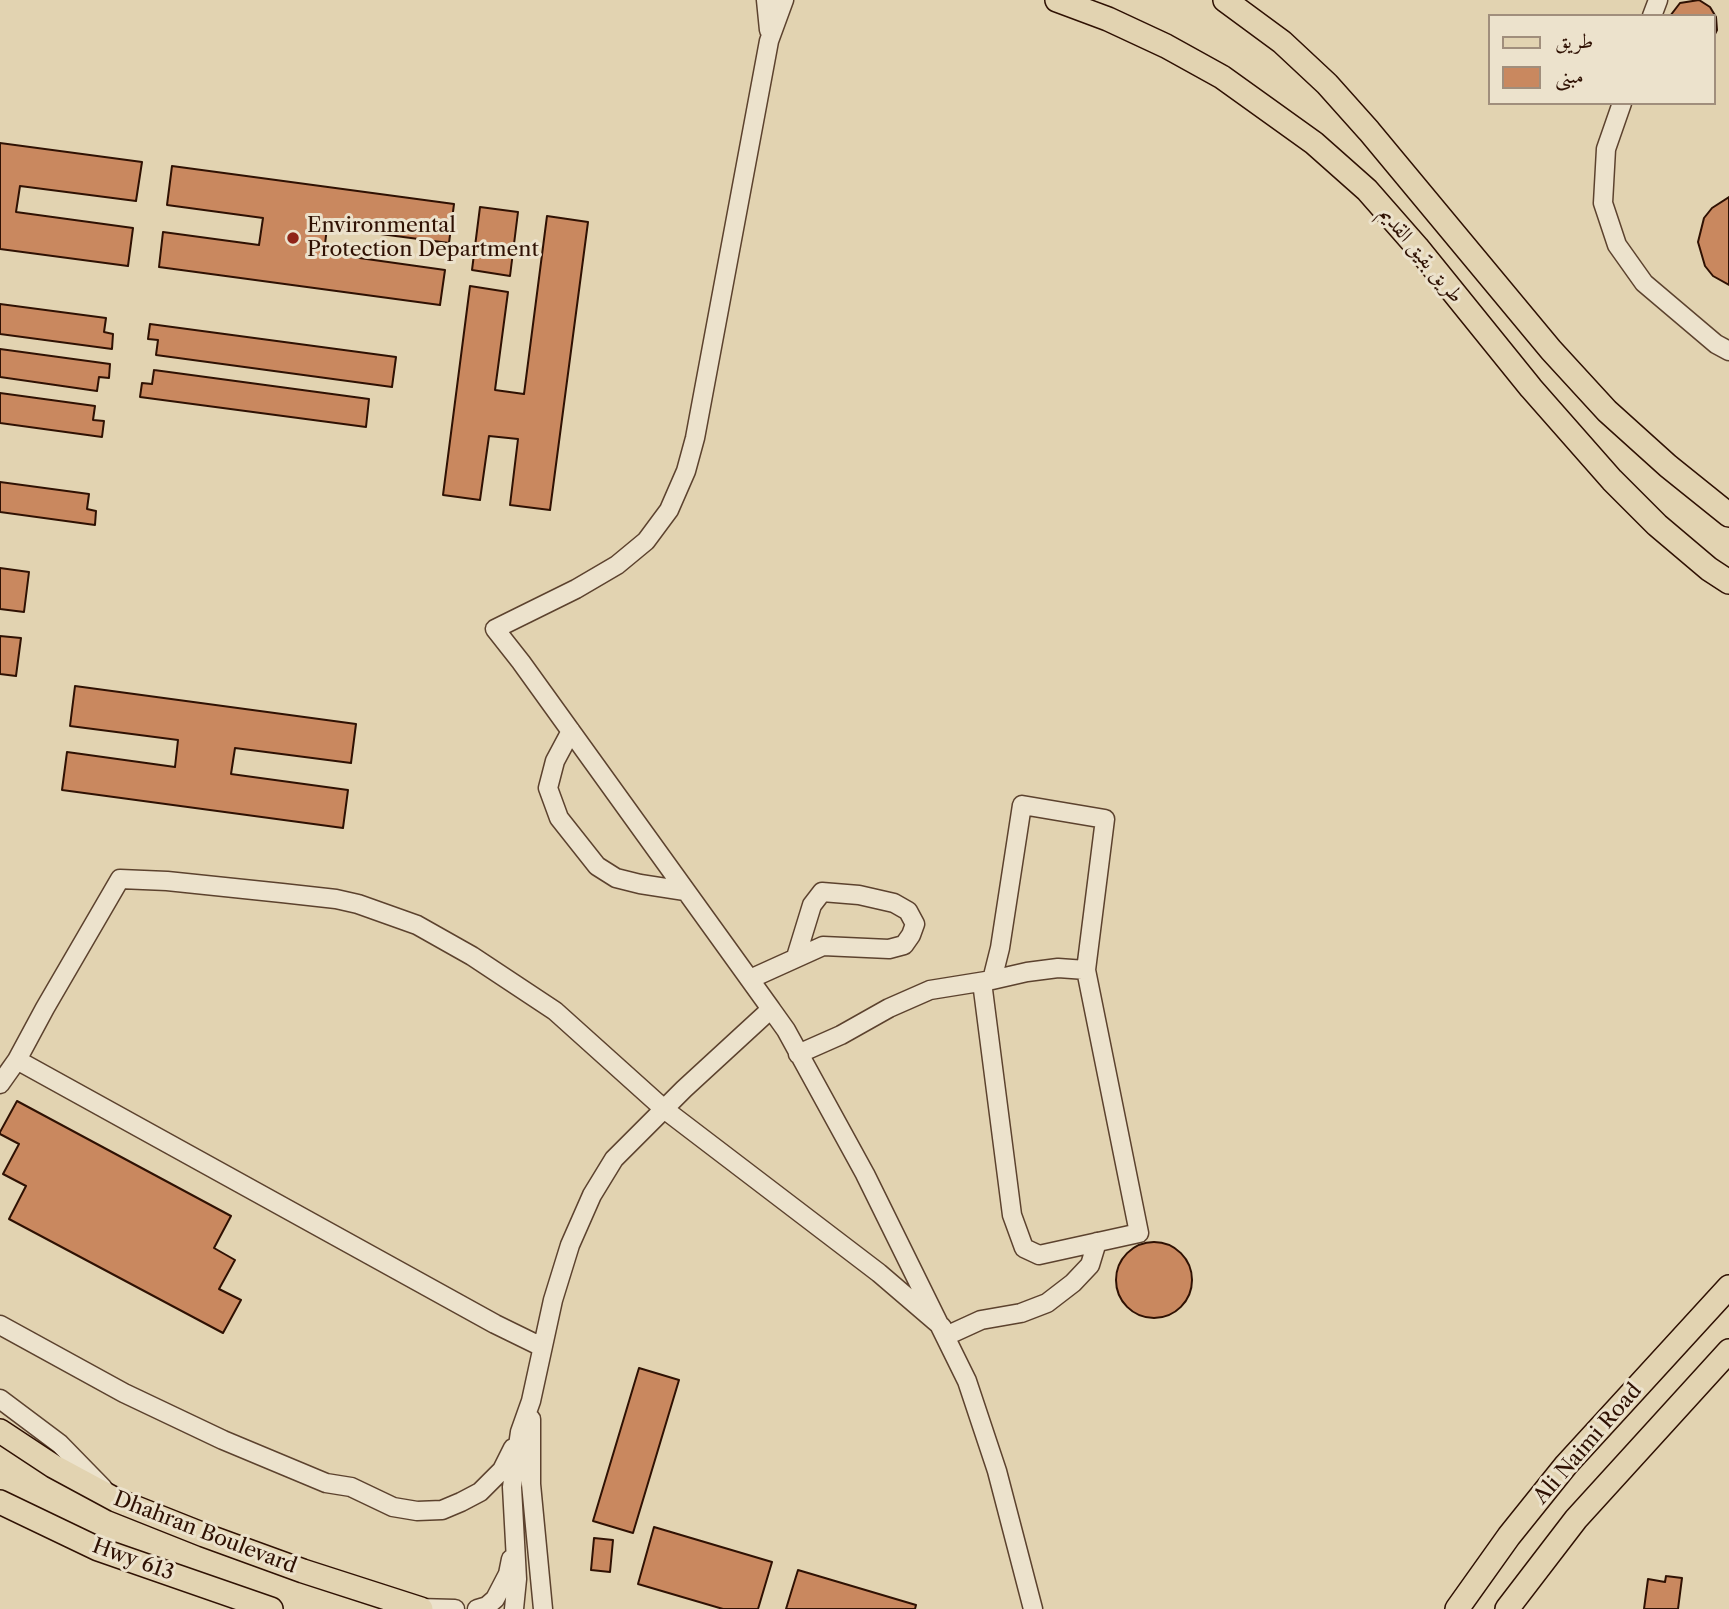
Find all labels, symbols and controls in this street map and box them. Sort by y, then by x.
legend [1488,14,1715,105]
text: طريق [1555,28,1593,53]
text: مبنى [1555,63,1584,88]
street label: طريق بقيق القديم [1373,202,1469,308]
place label: Environmental Protection Department [307,213,539,263]
marker: Environmental Protection Department [285,230,301,246]
street label: Ali Naimi Road [1529,1379,1647,1509]
street label: Dhahran Boulevard [110,1486,300,1580]
street label: Hwy 613 [89,1534,177,1586]

